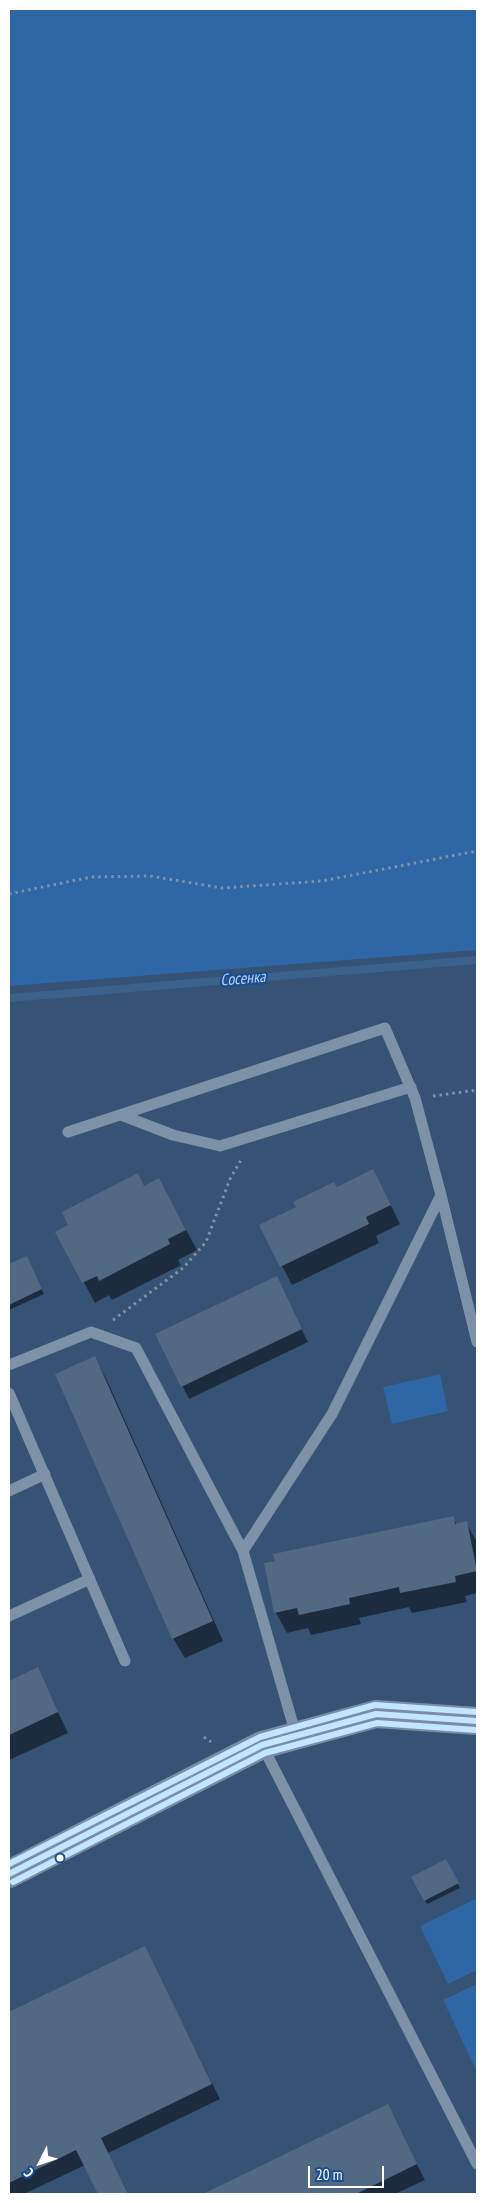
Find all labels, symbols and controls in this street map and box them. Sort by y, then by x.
water label: Сосенка [220,967,266,991]
unlabelled marker [55,1853,65,1863]
north arrow [15,2138,65,2188]
scale bar [311,2156,387,2188]
text: С [20,2165,38,2181]
text: 20 m [316,2165,342,2184]

